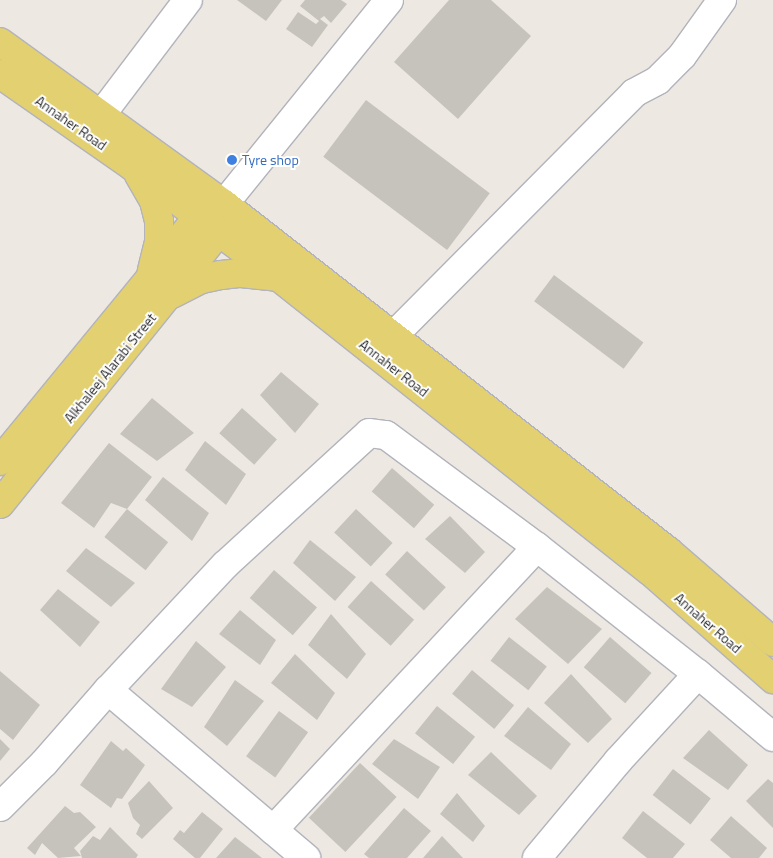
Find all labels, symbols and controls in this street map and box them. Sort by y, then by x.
street label: Annaher Road [32,92,110,154]
place label: Tyre shop [242,152,299,168]
marker: Tyre shop [226,154,238,166]
street label: Alkhaleej Alarabi Street [61,310,159,426]
street label: Annaher Road [356,336,432,400]
street label: Annaher Road [671,589,745,657]

